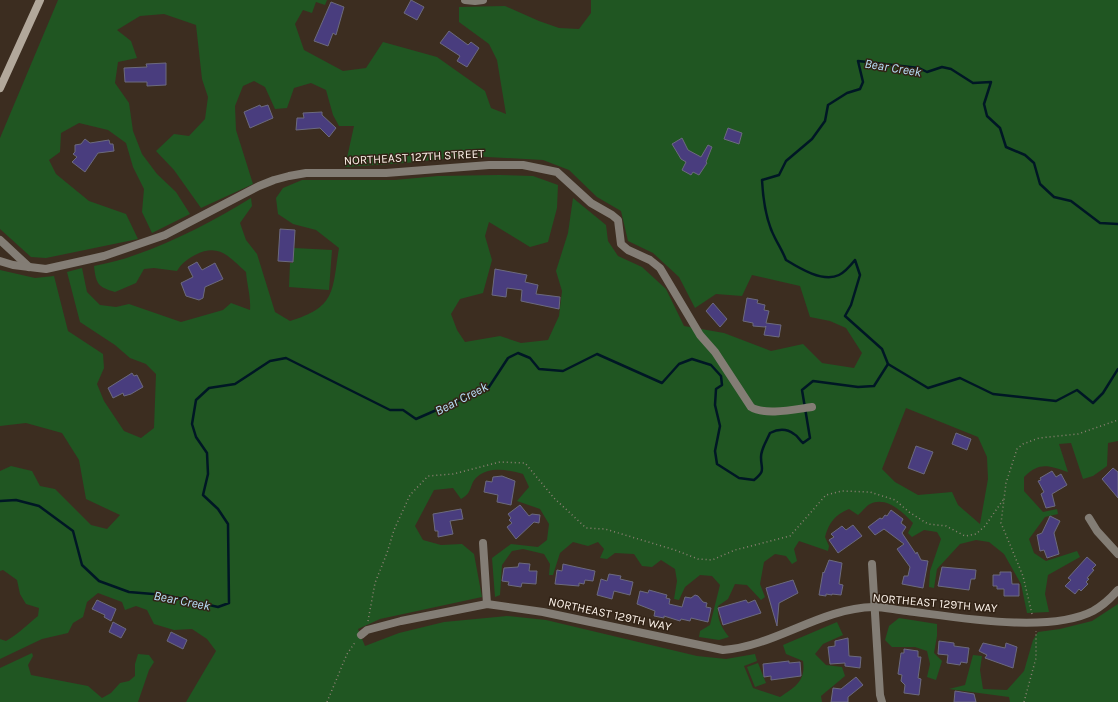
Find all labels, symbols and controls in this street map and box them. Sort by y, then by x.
water label: Bear Creek [863,56,923,79]
street label: NORTHEAST 127TH STREET [343,146,485,168]
water label: Bear Creek [432,379,491,418]
water label: Bear Creek [152,588,212,613]
street label: NORTHEAST 129TH WAY [872,591,998,615]
street label: NORTHEAST 129TH WAY [547,594,673,634]

